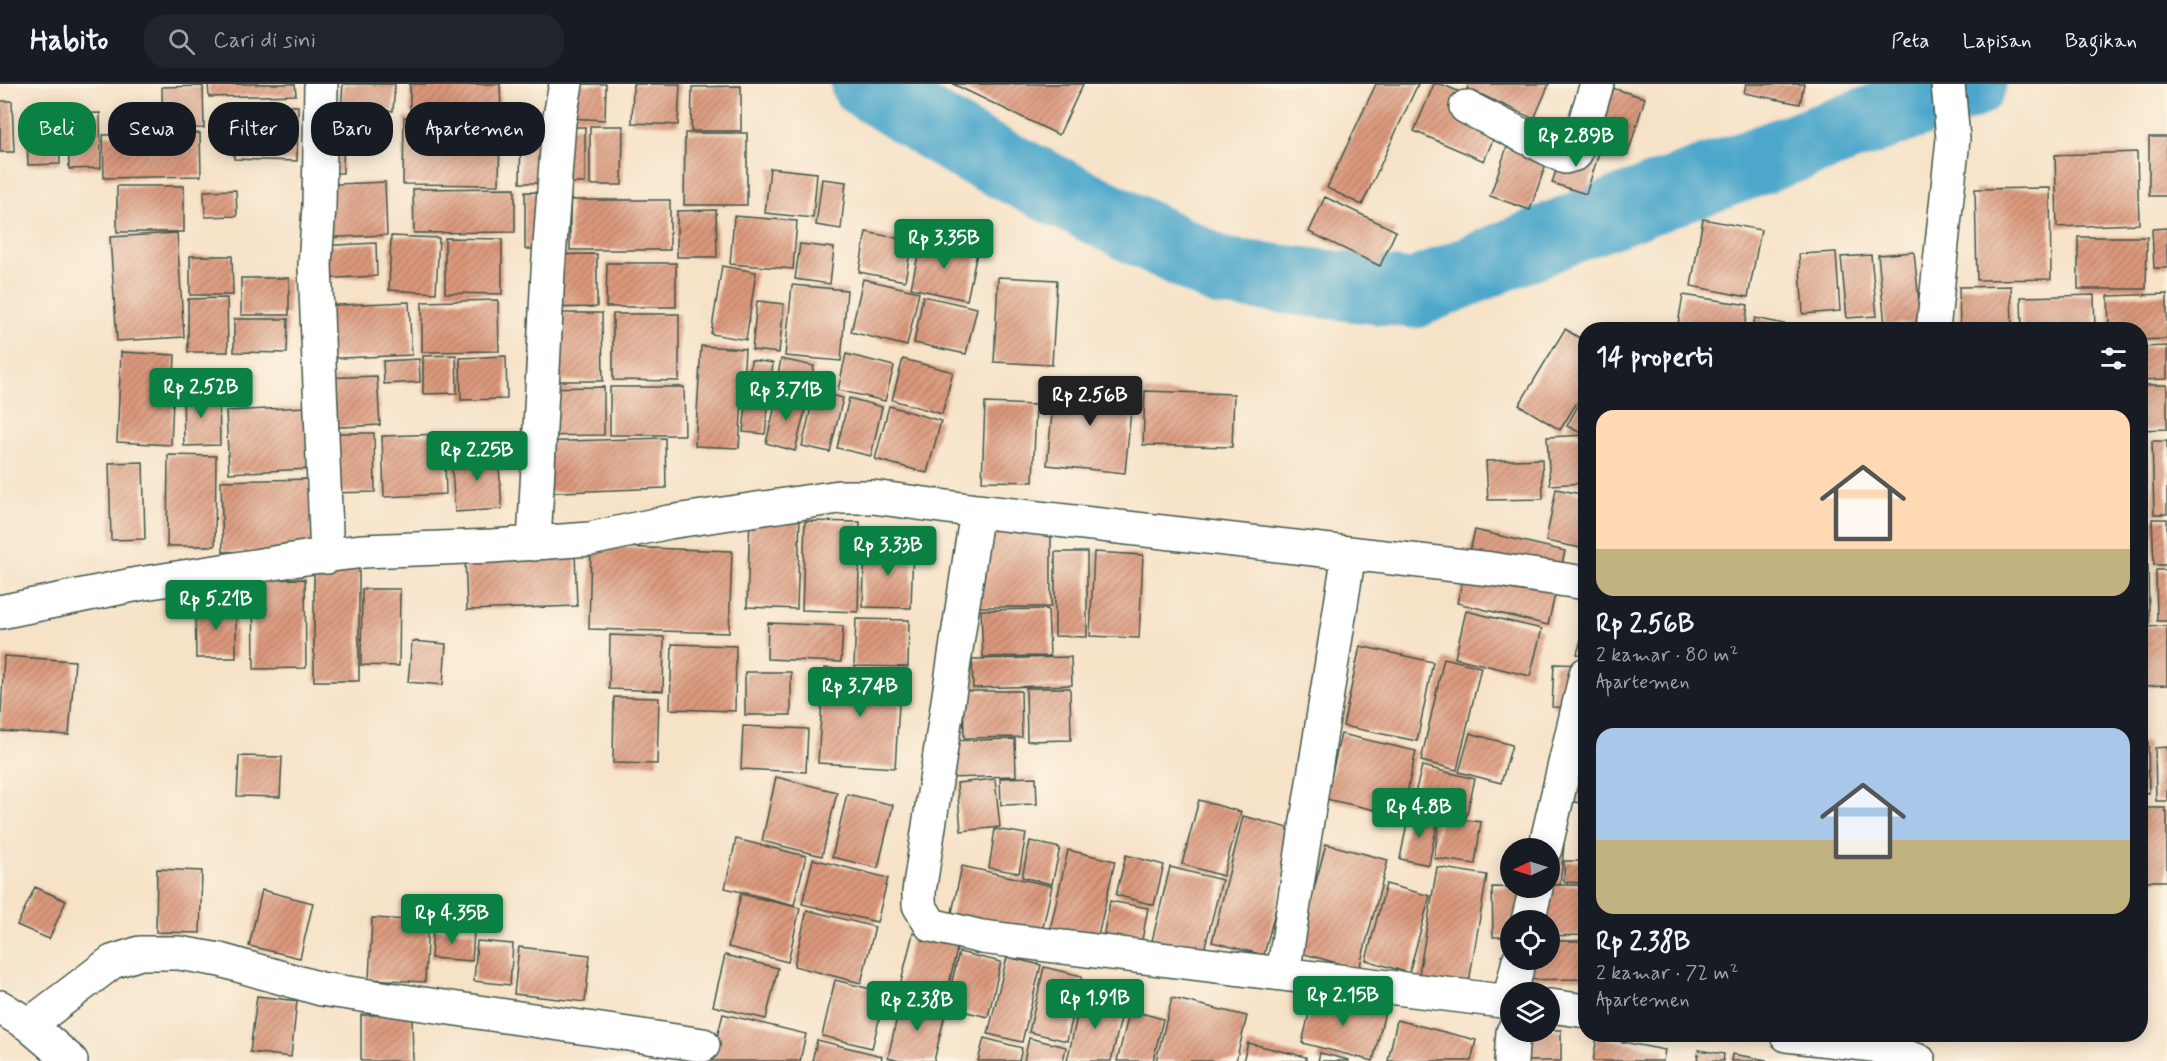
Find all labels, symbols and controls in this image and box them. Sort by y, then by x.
search box [144,14,564,68]
text: Habito [30,23,108,60]
icon: search [165,25,198,58]
text: Cari di sini [213,27,316,55]
text: Peta [1891,27,1930,55]
text: Lapisan [1963,27,2032,55]
text: Bagikan [2065,27,2137,55]
chip: Beli [18,102,96,156]
chip: Sewa [108,102,196,156]
chip: Filter [208,102,299,156]
chip: Baru [311,102,393,156]
chip: Apartemen [405,102,545,156]
pin: Rp 2.89B [1514,117,1638,168]
text: Rp 2.89B [1538,123,1614,150]
pin: Rp 3.35B [882,219,1006,270]
text: Rp 3.35B [908,225,980,252]
text: 14 properti [1596,341,1712,375]
icon: filters [2097,342,2130,375]
pin: Rp 2.52B [139,368,263,419]
pin: Rp 3.71B [724,371,848,422]
text: Rp 2.52B [164,374,239,401]
pin: Rp 2.56B [1028,376,1152,427]
text: Rp 3.71B [750,377,822,404]
text: Rp 2.56B [1052,382,1128,409]
pin: Rp 2.25B [415,431,539,482]
text: Rp 2.25B [441,437,513,464]
icon: home [1809,449,1917,557]
pin: Rp 3.33B [826,526,950,577]
text: Rp 3.33B [853,532,923,559]
pin: Rp 5.21B [154,580,278,631]
text: Rp 5.21B [179,586,253,613]
text: Rp 2.56B [1596,608,1694,642]
text: 2 kamar · 80 m² [1596,642,1738,669]
pin: Rp 3.74B [798,667,922,718]
text: Apartemen [1596,669,1689,696]
text: Rp 3.74B [822,673,898,700]
icon: home [1809,767,1917,875]
pin: Rp 4.8B [1364,788,1474,839]
text: Rp 4.8B [1386,794,1452,821]
north arrow [1500,838,1560,898]
map controls [1500,838,1560,1042]
pin: Rp 4.35B [390,894,514,945]
text: Rp 4.35B [415,900,489,927]
button: locate [1500,910,1560,970]
text: Rp 2.38B [1596,926,1690,960]
text: 2 kamar · 72 m² [1596,960,1738,987]
pin: Rp 2.15B [1281,976,1405,1027]
pin: Rp 1.91B [1033,979,1157,1030]
pin: Rp 2.38B [855,981,979,1032]
text: Rp 2.15B [1307,982,1379,1009]
button: layers [1500,982,1560,1042]
text: Rp 1.91B [1060,985,1130,1012]
text: Rp 2.38B [881,987,953,1014]
text: Apartemen [1596,987,1689,1014]

